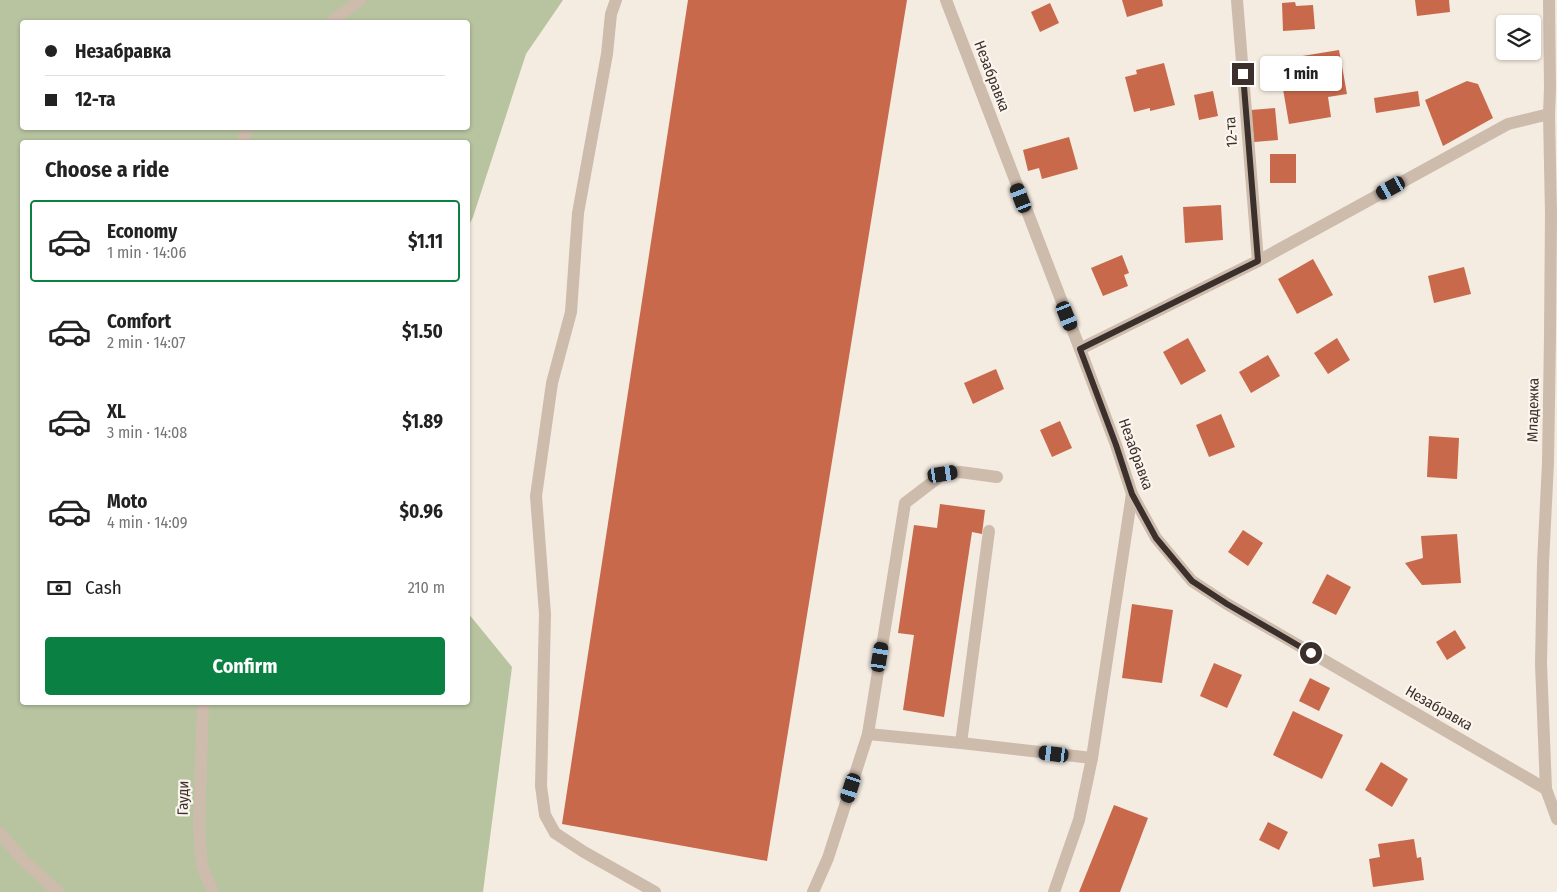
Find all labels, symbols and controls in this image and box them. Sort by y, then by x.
map controls [1496,15,1541,60]
button: layers [1496,15,1541,60]
street label: Незабравка [970,38,1014,114]
text: Незабравка [75,40,171,63]
callout: 1 min [1260,56,1343,92]
route end [1232,63,1254,85]
text: 1 min [1284,64,1318,83]
text: 12-та [75,88,116,111]
street label: 12-та [1221,116,1241,148]
text: Choose a ride [45,156,169,183]
car [1374,174,1407,202]
car [1008,181,1033,215]
icon: car [47,219,92,264]
text: Economy [107,220,177,243]
text: $1.11 [408,230,443,253]
text: 1 min · 14:06 [107,243,186,262]
car [1054,299,1079,333]
icon: car [47,309,92,354]
text: Comfort [107,310,171,333]
text: $1.50 [402,320,443,343]
text: 2 min · 14:07 [107,333,185,352]
street label: Младежка [1523,378,1543,442]
icon: car [47,399,92,444]
text: XL [107,400,126,423]
text: $1.89 [402,410,443,433]
street label: Незабравка [1115,416,1157,492]
text: 3 min · 14:08 [107,423,187,442]
car [927,464,958,484]
icon: car [47,489,92,534]
text: Moto [107,490,147,513]
text: $0.96 [399,500,443,523]
text: 4 min · 14:09 [107,513,188,532]
icon: cash [45,574,73,602]
text: Cash [85,576,122,599]
text: 210 m [408,578,445,597]
button: Confirm [45,637,445,695]
car [870,641,889,673]
route start [1300,642,1322,664]
street label: Незабравка [1402,682,1476,734]
car [1038,745,1069,763]
car [839,771,862,805]
street label: Гауди [174,781,192,815]

